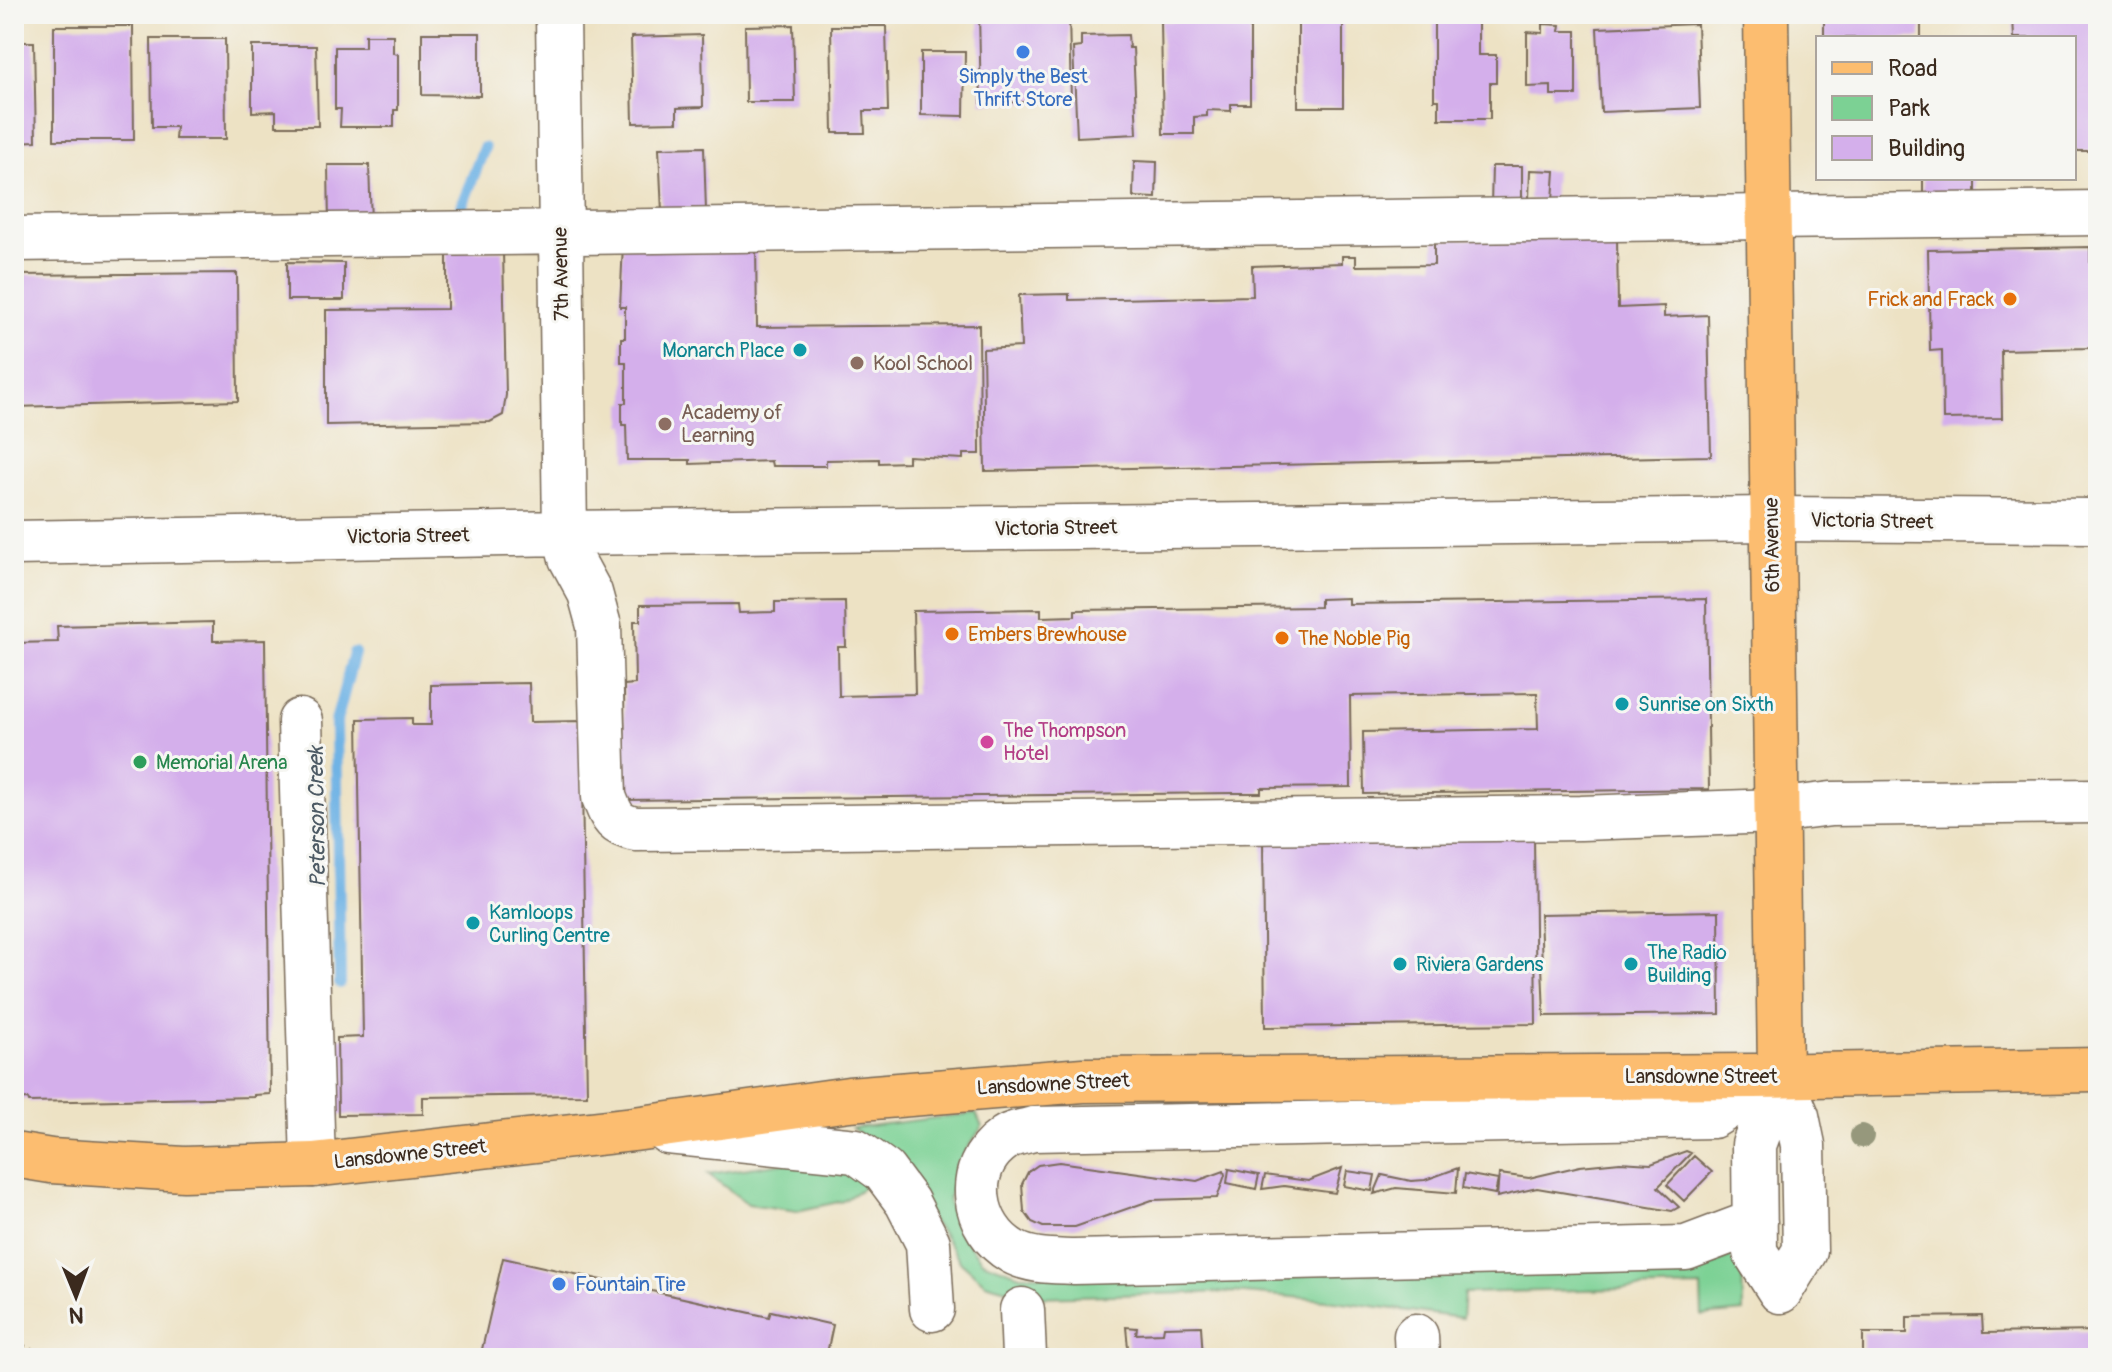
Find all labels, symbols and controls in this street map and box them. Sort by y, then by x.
legend [1816,36,2076,180]
marker: Simply the Best Thrift Store [1014,43,1032,61]
text: Road [1888,54,1938,83]
place label: Simply the Best Thrift Store [958,64,1089,112]
text: Park [1888,94,1930,123]
text: Building [1888,134,1965,163]
street label: 7th Avenue [548,227,574,321]
place label: Frick and Frack [1867,287,1995,312]
marker: Frick and Frack [2001,290,2019,308]
place label: Monarch Place [662,338,784,363]
marker: Monarch Place [791,341,809,359]
place label: Kool School [873,351,973,376]
marker: Kool School [848,354,866,372]
place label: Academy of Learning [681,400,783,448]
marker: Academy of Learning [656,415,674,433]
street label: 6th Avenue [1759,497,1785,593]
street label: Victoria Street [1810,507,1935,535]
street label: Victoria Street [994,514,1119,542]
street label: Victoria Street [346,522,471,550]
place label: Embers Brewhouse [968,622,1127,647]
marker: Embers Brewhouse [943,625,961,643]
place label: The Noble Pig [1298,626,1410,651]
marker: The Noble Pig [1273,629,1291,647]
place label: Sunrise on Sixth [1638,692,1774,717]
marker: Sunrise on Sixth [1613,695,1631,713]
place label: The Thompson Hotel [1003,718,1126,766]
marker: The Thompson Hotel [978,733,996,751]
water label: Peterson Creek [302,744,332,888]
place label: Memorial Arena [156,750,287,775]
marker: Memorial Arena [131,753,149,771]
place label: Kamloops Curling Centre [489,900,610,948]
marker: Kamloops Curling Centre [464,914,482,932]
place label: The Radio Building [1647,940,1727,988]
place label: Riviera Gardens [1416,952,1544,977]
marker: Riviera Gardens [1391,955,1409,973]
marker: The Radio Building [1622,955,1640,973]
street label: Lansdowne Street [1624,1064,1778,1089]
street label: Lansdowne Street [976,1067,1131,1100]
street label: Lansdowne Street [333,1133,488,1174]
north arrow [36,1256,116,1336]
place label: Fountain Tire [575,1272,686,1297]
marker: Fountain Tire [550,1275,568,1293]
text: N [69,1301,84,1329]

